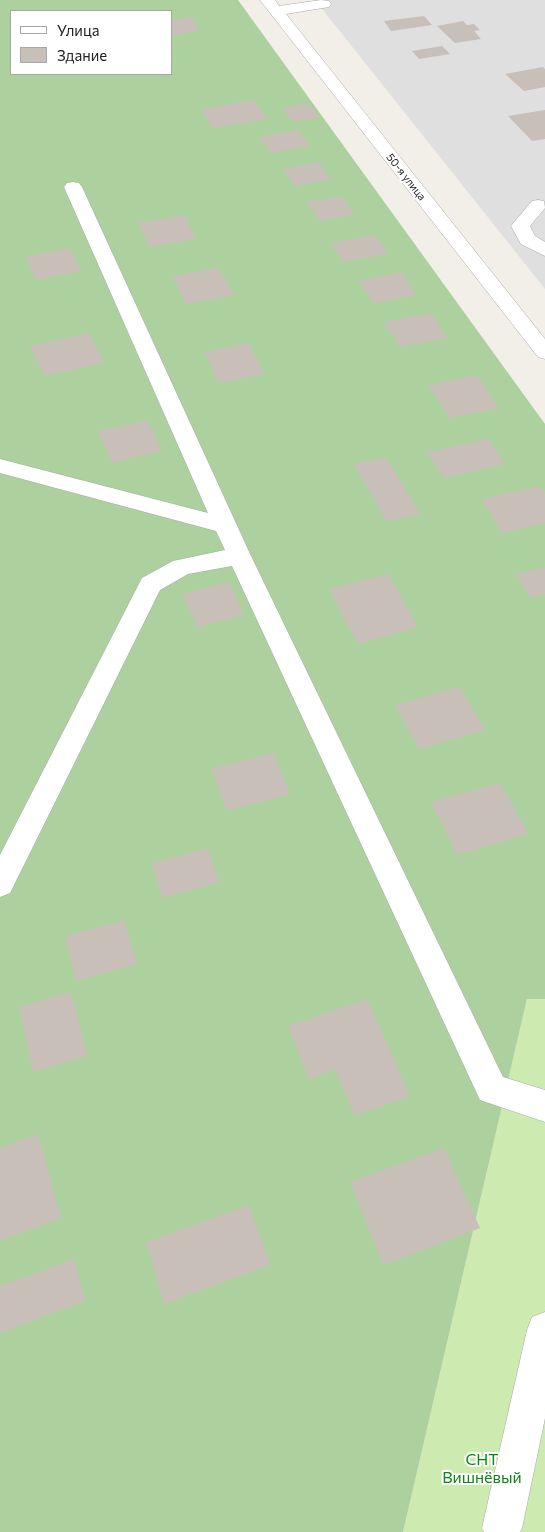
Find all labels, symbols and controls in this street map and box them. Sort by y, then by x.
legend [10,10,172,75]
text: Улица [57,21,99,39]
text: Здание [57,46,107,64]
street label: 50-я улица [384,151,428,203]
park label: СНТ Вишнёвый [442,1450,522,1488]

